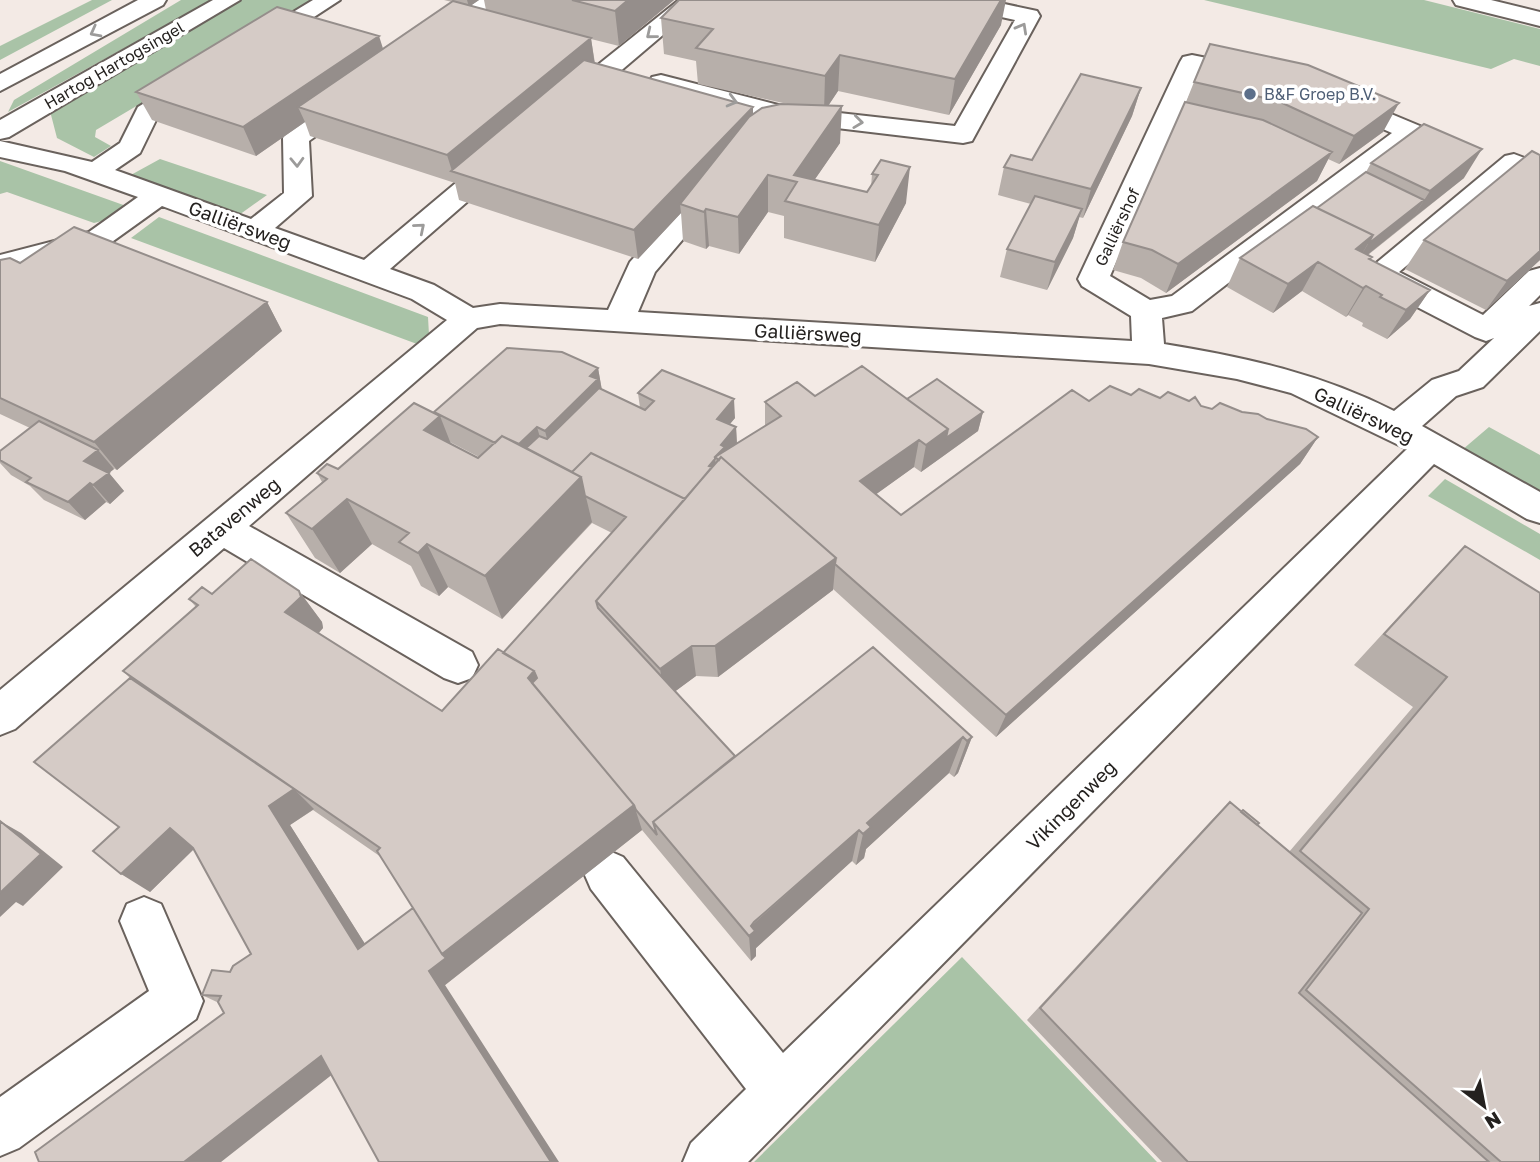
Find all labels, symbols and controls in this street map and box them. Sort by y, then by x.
street label: Hartog Hartogsingel [41,17,187,113]
one-way arrow [1014,23,1027,35]
one-way arrow [90,24,103,38]
one-way arrow [646,26,658,39]
place label: B&F Groep B.V. [1264,84,1376,104]
marker: B&F Groep B.V. [1242,86,1258,102]
one-way arrow [726,93,738,107]
one-way arrow [852,115,864,130]
one-way arrow [290,157,305,168]
street label: Galliërshof [1090,185,1144,269]
street label: Galliërsweg [186,195,295,254]
one-way arrow [412,224,425,236]
street label: Galliërsweg [754,318,862,347]
street label: Galliërsweg [1311,381,1418,448]
street label: Batavenweg [183,472,284,561]
street label: Vikingenweg [1021,755,1120,854]
north arrow [1449,1071,1519,1141]
text: N [1481,1107,1505,1134]

